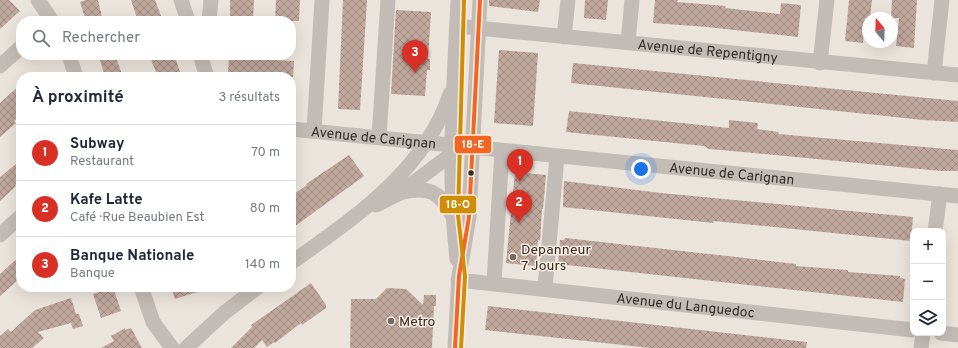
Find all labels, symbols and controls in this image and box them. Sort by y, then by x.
north arrow [862,12,898,48]
search box [16,16,296,60]
icon: search [30,27,52,49]
text: Rechercher [62,29,140,48]
street label: Avenue de Repentigny [637,37,779,67]
pin: 3 [402,40,428,73]
text: À proximité [32,87,124,109]
text: 3 résultats [218,90,280,106]
street label: Avenue de Carignan [310,124,437,154]
text: Subway [70,135,124,154]
line badge: 18-E [454,135,492,154]
text: 18-E [462,138,484,152]
text: 1 [42,145,48,161]
text: 70 m [251,145,280,161]
pin: 1 [507,149,533,182]
text: Restaurant [70,154,134,170]
your location [631,159,651,179]
street label: Avenue de Carignan [668,160,795,190]
unlabelled marker [466,168,476,178]
pin: 2 [506,190,532,223]
text: Kafe Latte [70,191,143,210]
line badge: 18-O [439,195,477,214]
text: 18-O [446,198,470,212]
text: 2 [41,201,49,217]
text: 80 m [250,201,280,217]
text: Café · Rue Beaubien Est [70,210,204,226]
map controls [910,228,946,336]
button: + [910,228,946,264]
place label: Depanneur 7 Jours [521,242,591,275]
text: Banque Nationale [70,247,194,266]
marker: Depanneur 7 Jours [508,252,518,262]
text: 3 [41,257,49,273]
text: 140 m [245,257,280,273]
button: − [910,264,946,300]
text: Banque [70,266,115,282]
street label: Avenue du Languedoc [615,290,756,323]
button: layers [910,300,946,336]
place label: Metro [399,314,436,331]
marker: Metro [386,316,396,326]

